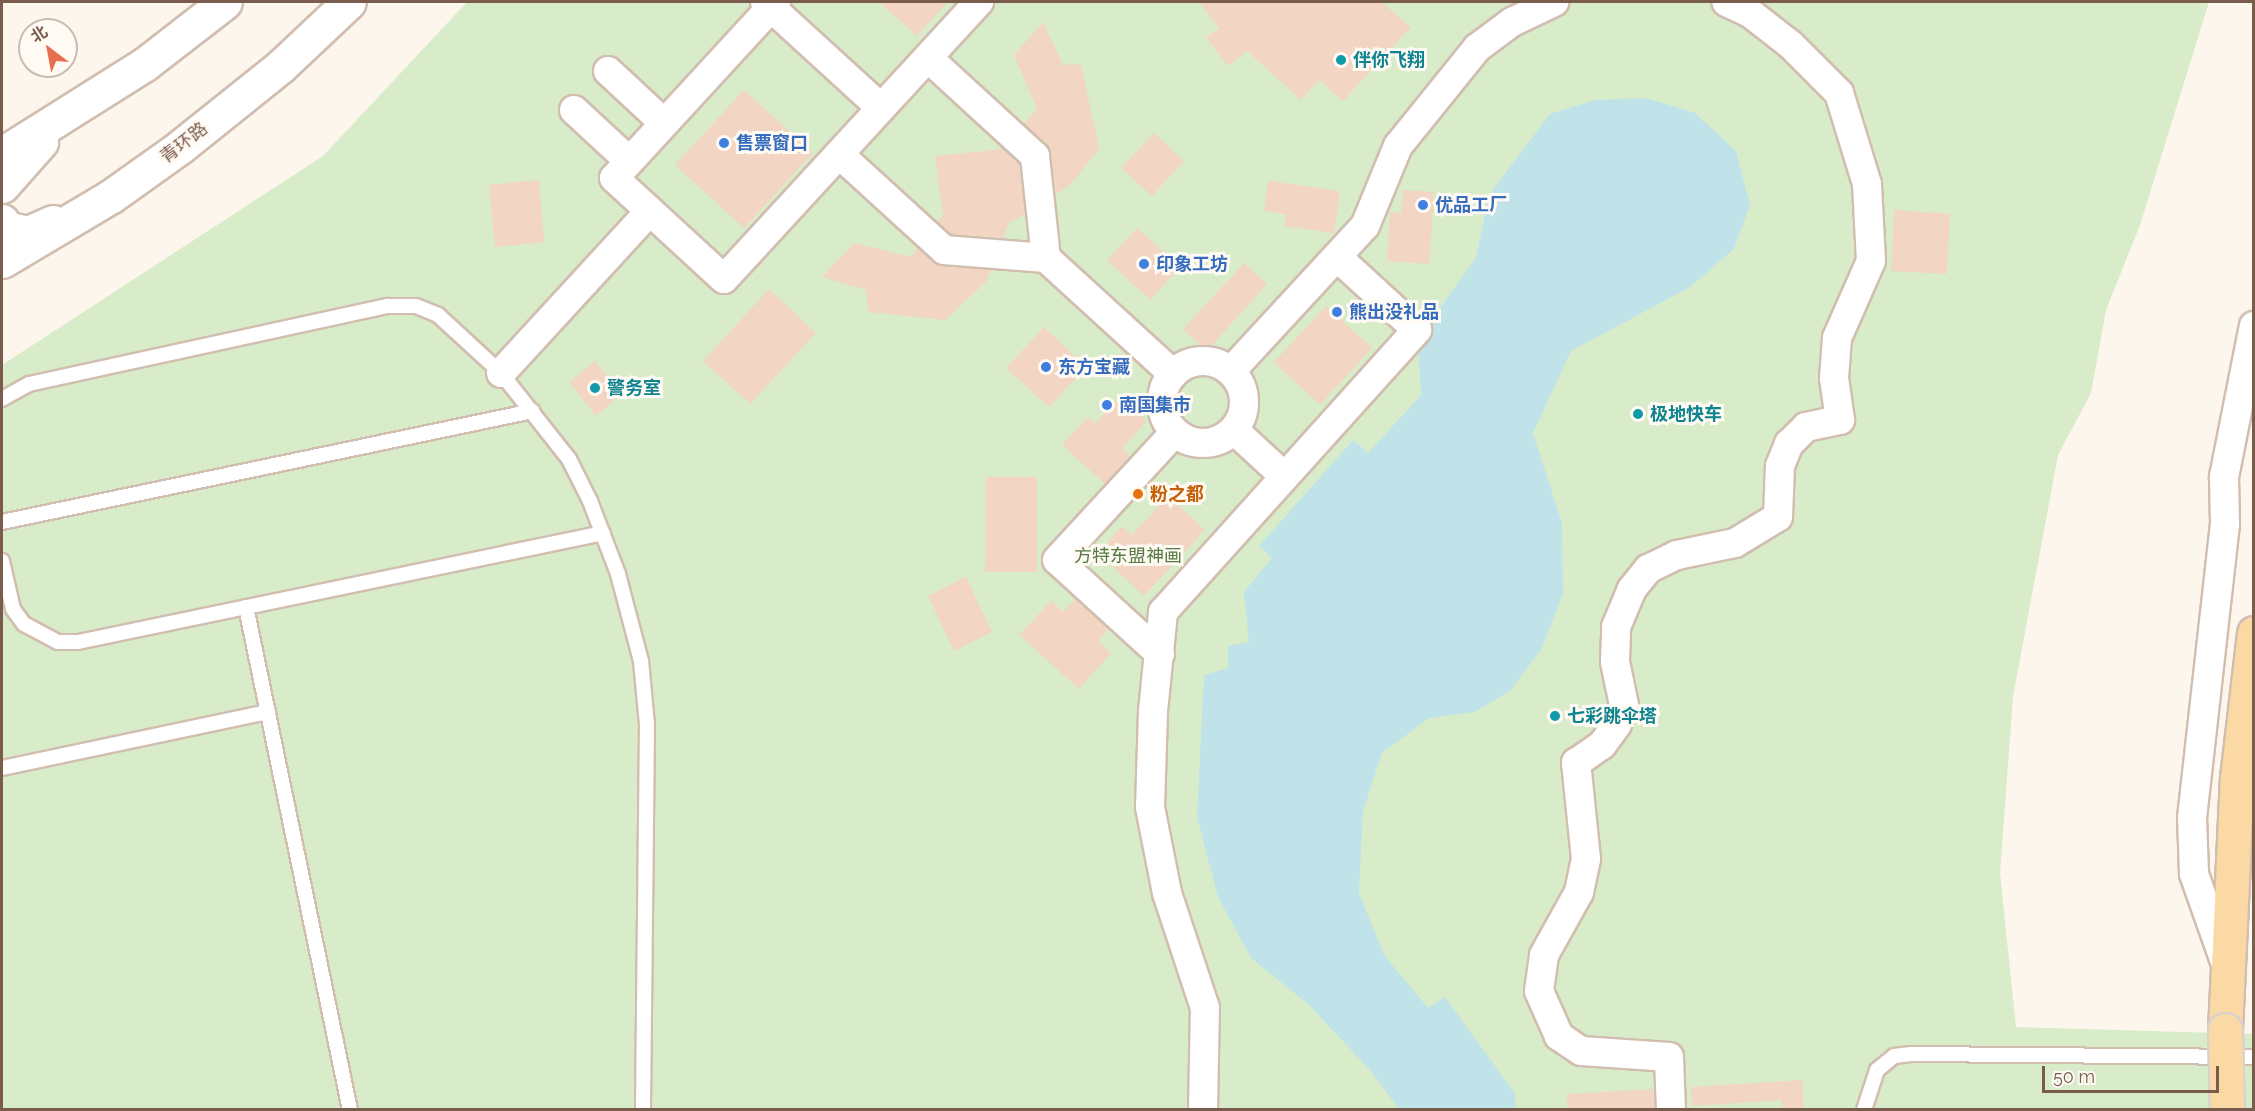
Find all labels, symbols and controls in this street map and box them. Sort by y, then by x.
north arrow [18,18,78,78]
text: 北 [27,22,51,46]
place label: 伴你飞翔 [1353,49,1425,71]
marker: 伴你飞翔 [1334,53,1348,67]
street label: 青环路 [156,118,212,168]
place label: 售票窗口 [736,132,808,154]
marker: 售票窗口 [717,136,731,150]
place label: 优品工厂 [1435,194,1507,216]
marker: 优品工厂 [1416,198,1430,212]
place label: 印象工坊 [1156,253,1228,275]
marker: 印象工坊 [1137,257,1151,271]
place label: 熊出没礼品 [1349,301,1439,323]
marker: 熊出没礼品 [1330,305,1344,319]
place label: 东方宝藏 [1058,356,1130,378]
marker: 东方宝藏 [1039,360,1053,374]
place label: 警务室 [607,377,661,399]
marker: 警务室 [588,381,602,395]
place label: 南国集市 [1119,394,1191,416]
marker: 南国集市 [1100,398,1114,412]
place label: 极地快车 [1650,403,1722,425]
marker: 极地快车 [1631,407,1645,421]
place label: 粉之都 [1150,483,1204,505]
marker: 粉之都 [1131,487,1145,501]
park label: 方特东盟神画 [1074,545,1182,567]
place label: 七彩跳伞塔 [1567,705,1657,727]
marker: 七彩跳伞塔 [1548,709,1562,723]
scale bar [2045,1054,2222,1092]
text: 50 m [2053,1066,2095,1087]

